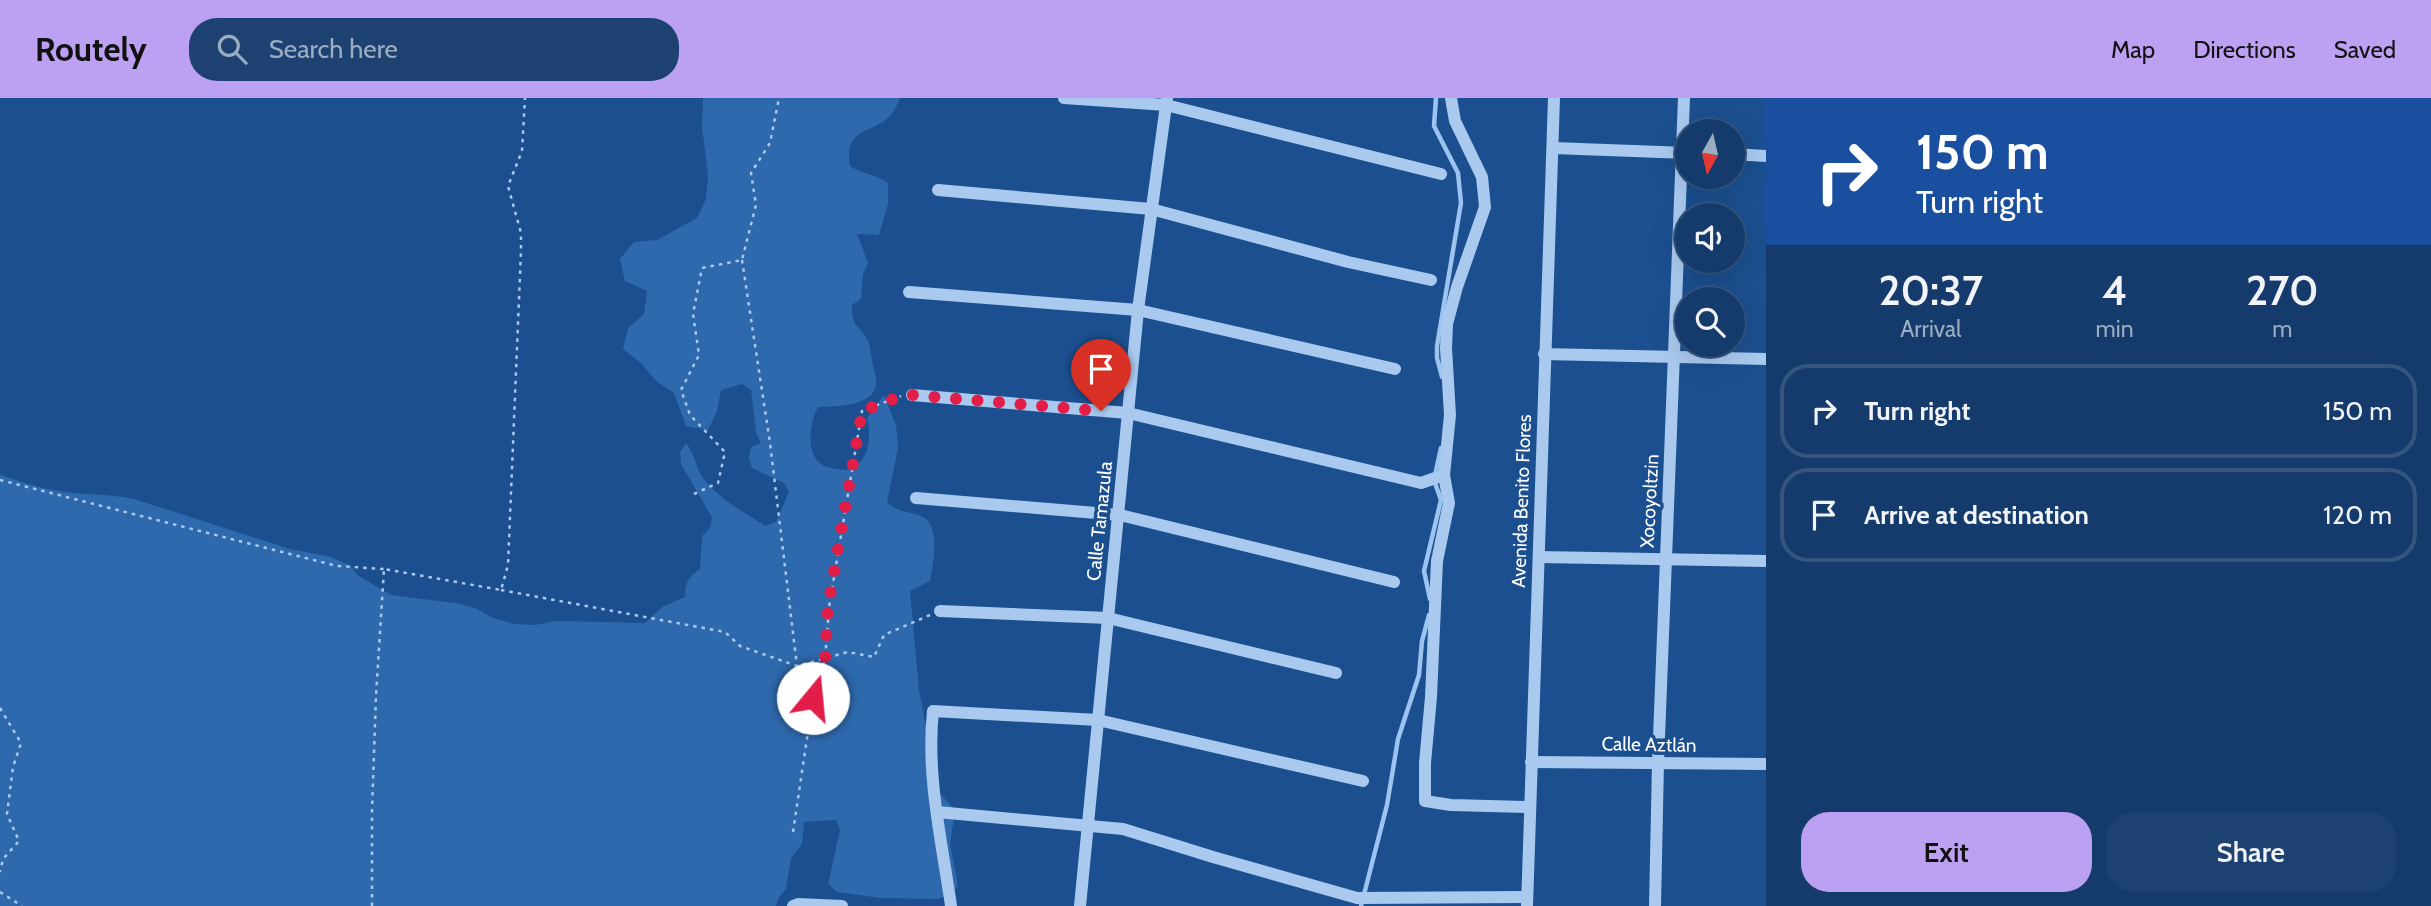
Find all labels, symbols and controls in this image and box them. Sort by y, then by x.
search box [189,18,679,81]
text: Routely [35,29,147,69]
icon: search [213,30,251,68]
text: Search here [269,33,398,65]
text: Map [2111,35,2155,64]
text: Directions [2193,35,2296,64]
text: Saved [2334,35,2396,64]
north arrow [1675,119,1745,189]
map controls [1675,119,1745,357]
text: 150 m [1916,122,2049,181]
icon: right [1801,126,1892,217]
text: Turn right [1916,182,2043,221]
button: sound [1675,203,1745,273]
text: 20:37 [1878,264,1983,316]
text: 4 [2102,264,2127,316]
text: 270 [2246,264,2319,316]
button: search [1675,287,1745,357]
text: Arrival [1900,315,1961,343]
text: min [2096,315,2134,343]
text: m [2272,315,2292,343]
pin [1071,339,1131,411]
icon: arrive [1082,350,1120,388]
icon: right [1805,392,1843,430]
text: Turn right [1864,395,1970,427]
text: 150 m [2323,395,2392,427]
street label: Avenida Benito Flores [1507,414,1536,588]
street label: Xocoyoltzin [1636,453,1663,549]
street label: Calle Tamazula [1082,460,1117,582]
icon: arrive [1805,496,1843,534]
text: Arrive at destination [1864,499,2089,531]
text: 120 m [2323,499,2392,531]
position arrow [776,661,850,735]
street label: Calle Aztlán [1601,732,1697,757]
button: Exit [1801,812,2092,892]
button: Share [2106,812,2396,892]

